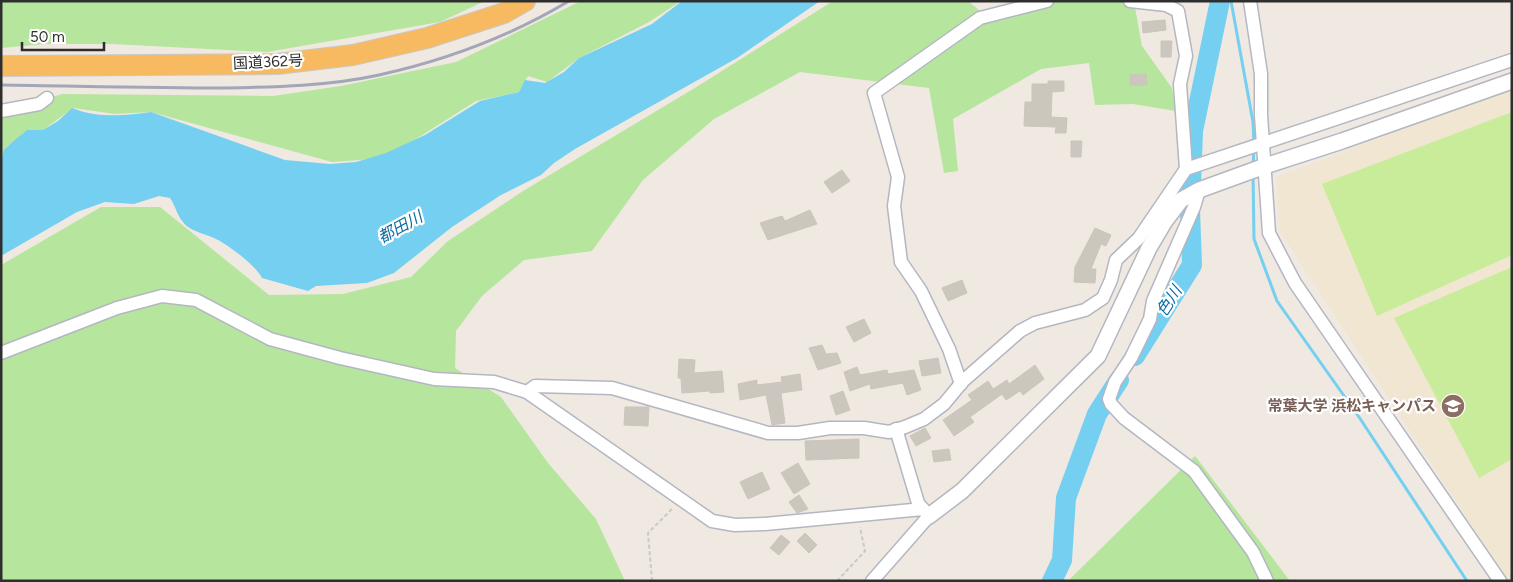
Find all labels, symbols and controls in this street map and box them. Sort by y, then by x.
scale bar [22,20,105,52]
text: 50 m [30,28,65,46]
street label: 国道362号 [233,51,303,73]
water label: 都田川 [374,206,427,247]
water label: 色川 [1152,281,1187,320]
school or university icon: 常葉大学 浜松キャンパス [1440,393,1466,419]
place label: 常葉大学 浜松キャンパス [1267,397,1436,415]

